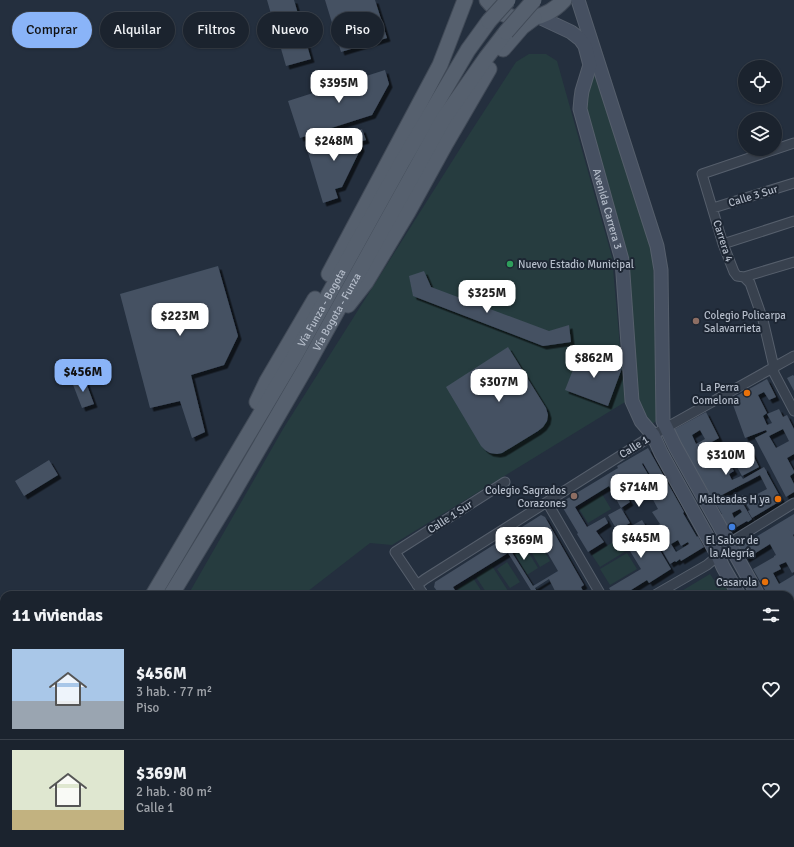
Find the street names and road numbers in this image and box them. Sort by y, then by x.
street label: Avenida Carrera 3 [590,167,625,251]
street label: Calle 3 Sur [727,182,779,210]
street label: Carrera 4 [710,218,736,264]
street label: Vía Funza - Bogota [295,266,348,349]
street label: Vía Bogota - Funza [310,270,364,353]
street label: Calle 1 [617,433,651,461]
street label: Calle 1 Sur [425,498,475,536]

